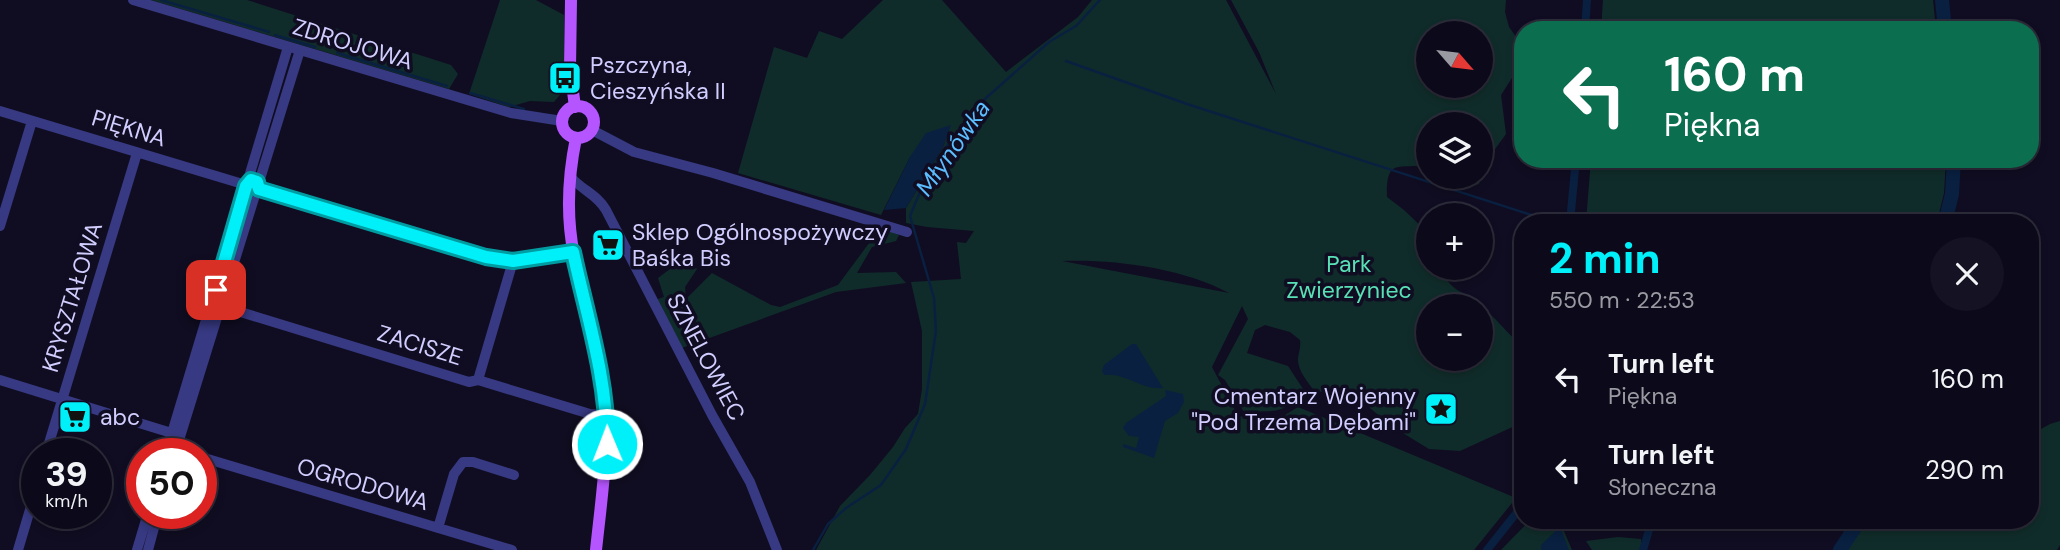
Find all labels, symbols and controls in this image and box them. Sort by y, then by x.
street label: ZDROJOWA [289,11,417,77]
north arrow [1416,21,1493,98]
map controls [1416,21,1493,371]
text: 160 m [1664,42,1805,106]
icon: left [1549,49,1640,140]
place label: Pszczyna, Cieszyńska II [590,50,726,106]
bus stop icon: Pszczyna, Cieszyńska II [546,59,584,97]
water label: Młynówka [908,94,997,202]
street label: PIĘKNA [88,102,170,154]
text: Piękna [1664,104,1760,146]
button: layers [1416,112,1493,189]
button: + [1416,203,1493,280]
place label: Sklep Ogólnospożywczy Baśka Bis [632,217,888,273]
street label: KRYSZTAŁOWA [35,218,109,376]
supermarket icon: Sklep Ogólnospożywczy Baśka Bis [589,226,627,264]
text: 2 min [1549,231,1660,286]
button: close [1930,237,2004,311]
park label: Park Zwierzyniec [1286,249,1412,305]
pin [186,260,246,320]
icon: arrive [197,271,235,309]
text: 550 m · 22:53 [1549,285,1695,315]
street label: SZNELOWIEC [660,288,752,426]
button: − [1416,294,1493,371]
street label: ZACISZE [374,318,466,372]
text: Turn left [1608,347,1715,381]
icon: left [1549,360,1587,398]
text: 160 m [1932,362,2004,396]
place label: Cmentarz Wojenny "Pod Trzema Dębami" [1191,381,1416,437]
text: Piękna [1608,381,1677,411]
place icon: Cmentarz Wojenny "Pod Trzema Dębami" [1422,390,1460,428]
supermarket icon: abc [56,398,94,436]
place label: abc [100,402,140,432]
position arrow [570,407,644,481]
speed limit sign: 50 [126,438,217,529]
text: Turn left [1608,438,1715,472]
text: 39 [45,451,88,497]
street label: OGRODOWA [294,451,432,517]
icon: left [1549,451,1587,489]
text: 290 m [1925,453,2004,487]
text: Słoneczna [1608,472,1716,502]
text: km/h [45,489,88,513]

